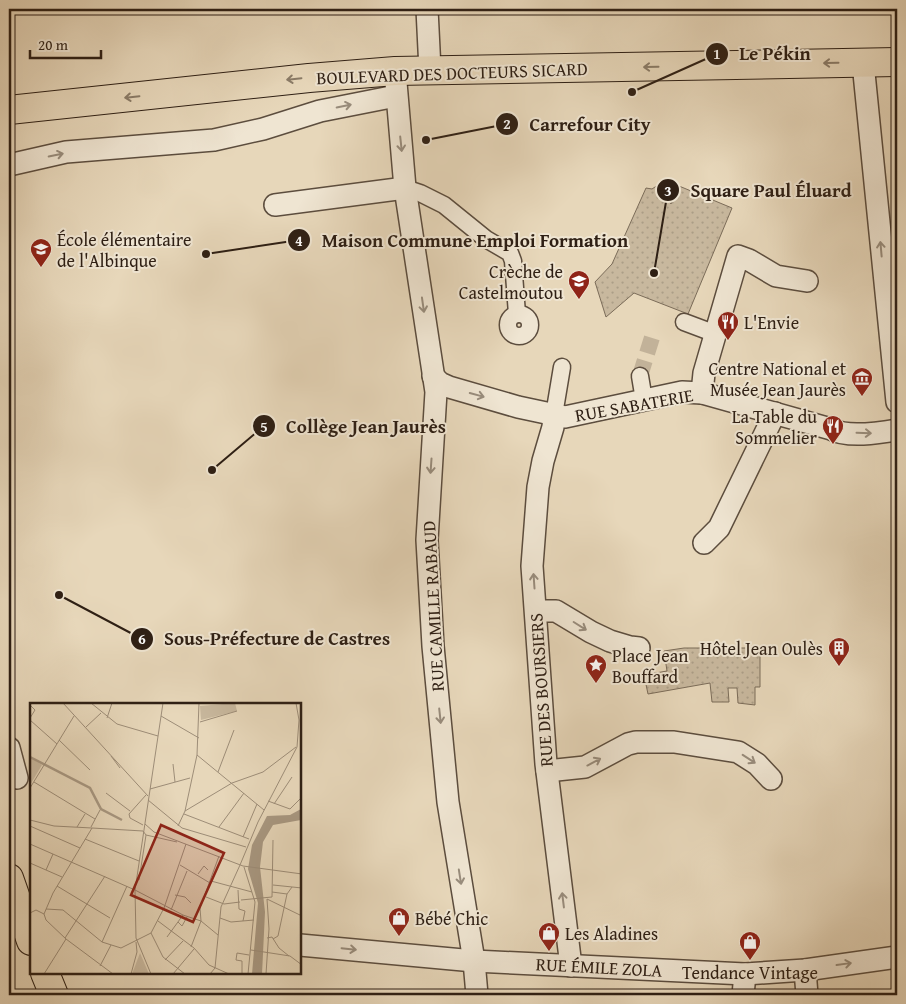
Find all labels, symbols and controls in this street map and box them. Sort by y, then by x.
scale bar [30,28,101,60]
text: 20 m [38,34,69,55]
callout: Le Pékin [705,37,821,71]
text: Le Pékin [739,39,812,67]
text: 1 [713,43,721,64]
street label: BOULEVARD DES DOCTEURS SICARD [316,55,588,91]
one-way arrow [823,59,839,68]
one-way arrow [643,62,660,72]
one-way arrow [286,74,302,84]
one-way arrow [124,92,140,101]
one-way arrow [336,101,352,111]
callout: Carrefour City [495,107,661,141]
text: Carrefour City [529,110,651,138]
text: 2 [503,113,511,134]
one-way arrow [396,136,405,152]
one-way arrow [48,149,64,159]
callout: Square Paul Éluard [656,173,862,207]
text: Square Paul Éluard [690,176,852,204]
text: 3 [664,180,672,201]
callout: Maison Commune Emploi Formation [287,223,638,257]
place label: École élémentaire de l'Albinque [57,226,191,274]
text: Maison Commune Emploi Formation [322,226,629,254]
text: 4 [295,230,303,251]
school or university icon: École élémentaire de l'Albinque [29,237,53,268]
one-way arrow [876,241,886,257]
place label: Crèche de Castelmoutou [459,258,563,306]
school or university icon: Crèche de Castelmoutou [567,269,591,300]
one-way arrow [418,297,428,313]
place label: L'Envie [744,309,799,336]
restaurant icon: L'Envie [716,310,740,341]
place label: Centre National et Musée Jean Jaurès [708,355,847,403]
museum icon: Centre National et Musée Jean Jaurès [850,366,874,397]
street label: RUE SABATERIE [573,381,695,429]
one-way arrow [468,391,484,400]
place label: La Table du Sommelier [732,403,818,451]
callout: Collège Jean Jaurès [251,409,456,443]
text: Collège Jean Jaurès [286,412,446,440]
restaurant icon: La Table du Sommelier [821,414,845,445]
text: 5 [260,416,268,437]
one-way arrow [856,429,872,438]
one-way arrow [427,458,436,474]
street label: RUE CAMILLE RABAUD [415,520,451,692]
one-way arrow [529,574,538,590]
street label: RUE DES BOURSIERS [522,612,560,768]
one-way arrow [573,621,587,631]
callout: Sous-Préfecture de Castres [129,622,401,656]
text: Sous-Préfecture de Castres [164,624,390,652]
text: 6 [138,628,146,649]
place label: Hôtel Jean Oulès [700,635,823,662]
building icon: Hôtel Jean Oulès [827,636,851,667]
place label: Place Jean Bouffard [612,642,688,690]
place icon: Place Jean Bouffard [584,653,608,684]
inset map [30,703,301,974]
one-way arrow [435,707,445,723]
one-way arrow [742,754,756,764]
one-way arrow [586,757,601,766]
one-way arrow [455,869,465,885]
one-way arrow [558,892,568,908]
place label: Bébé Chic [415,905,488,932]
shop icon: Bébé Chic [387,906,411,937]
place label: Les Aladines [565,920,658,947]
shop icon: Les Aladines [537,921,561,952]
shop icon: Tendance Vintage [738,930,762,961]
one-way arrow [340,945,356,954]
street label: RUE ÉMILE ZOLA [535,950,663,984]
place label: Tendance Vintage [682,959,818,986]
one-way arrow [836,959,852,969]

